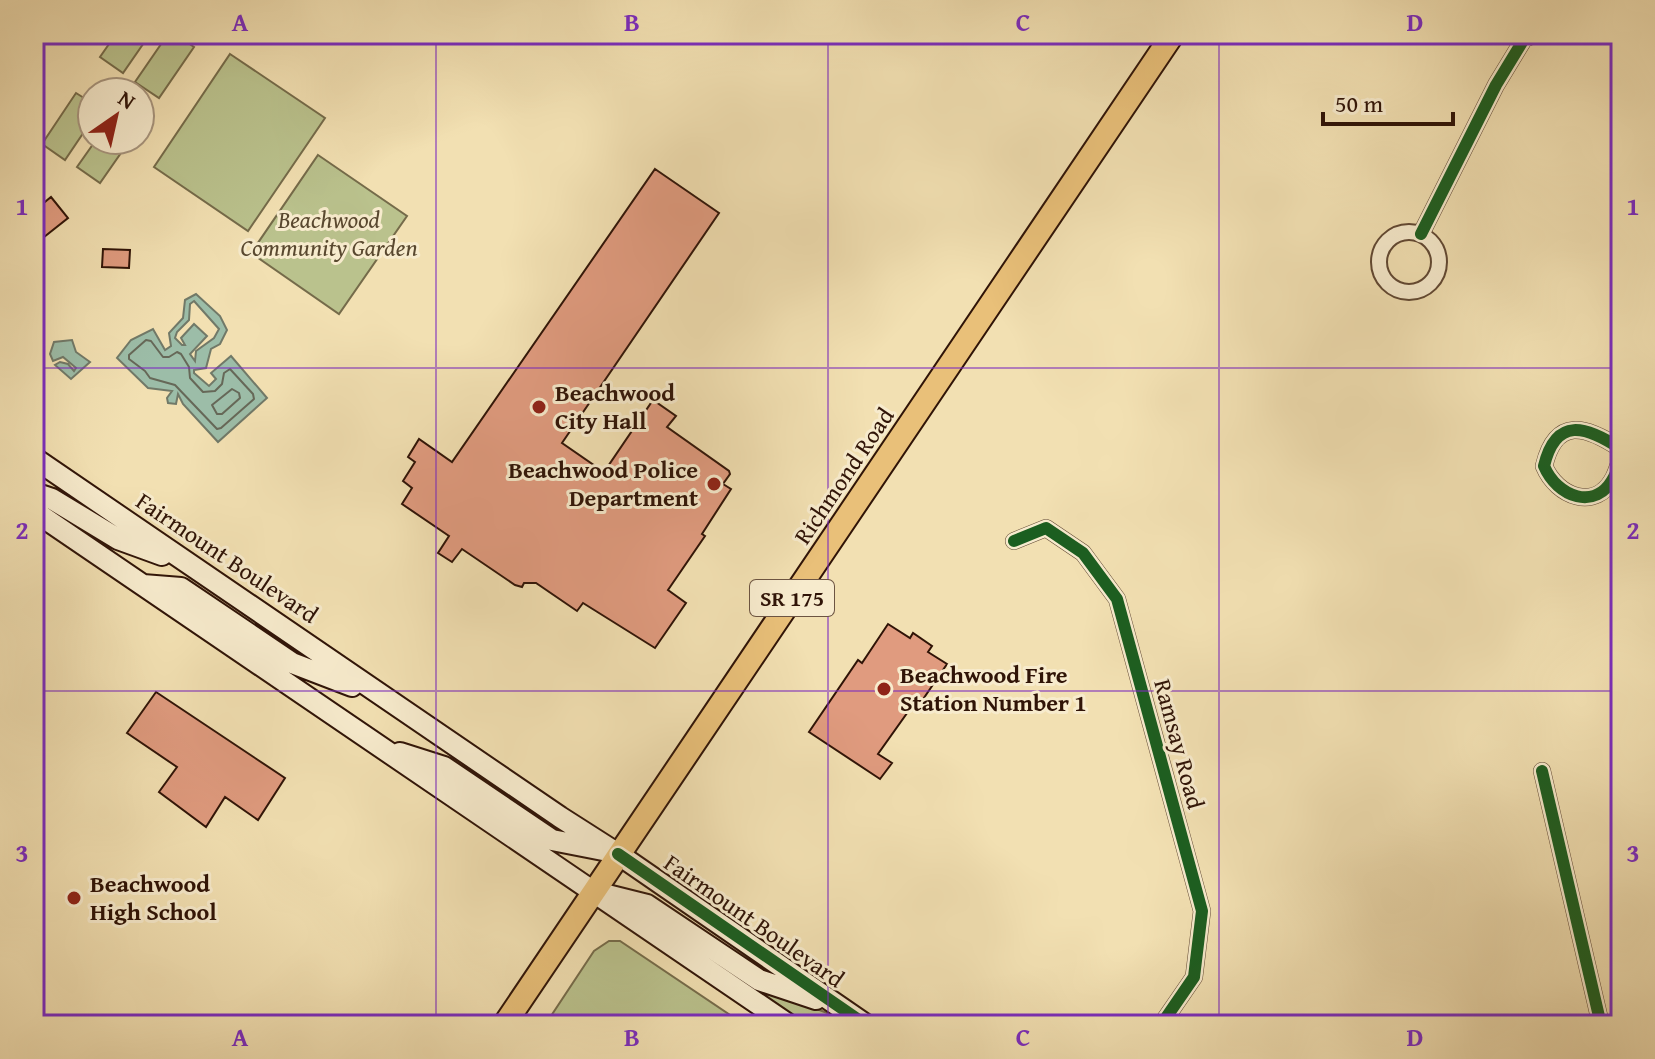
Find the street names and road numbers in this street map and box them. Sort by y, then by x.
street label: Richmond Road [785,400,902,551]
street label: Fairmount Boulevard [129,484,325,632]
road number: SR 175 [750,580,834,616]
street label: Ramsay Road [1145,675,1214,813]
street label: Fairmount Boulevard [657,845,852,996]

